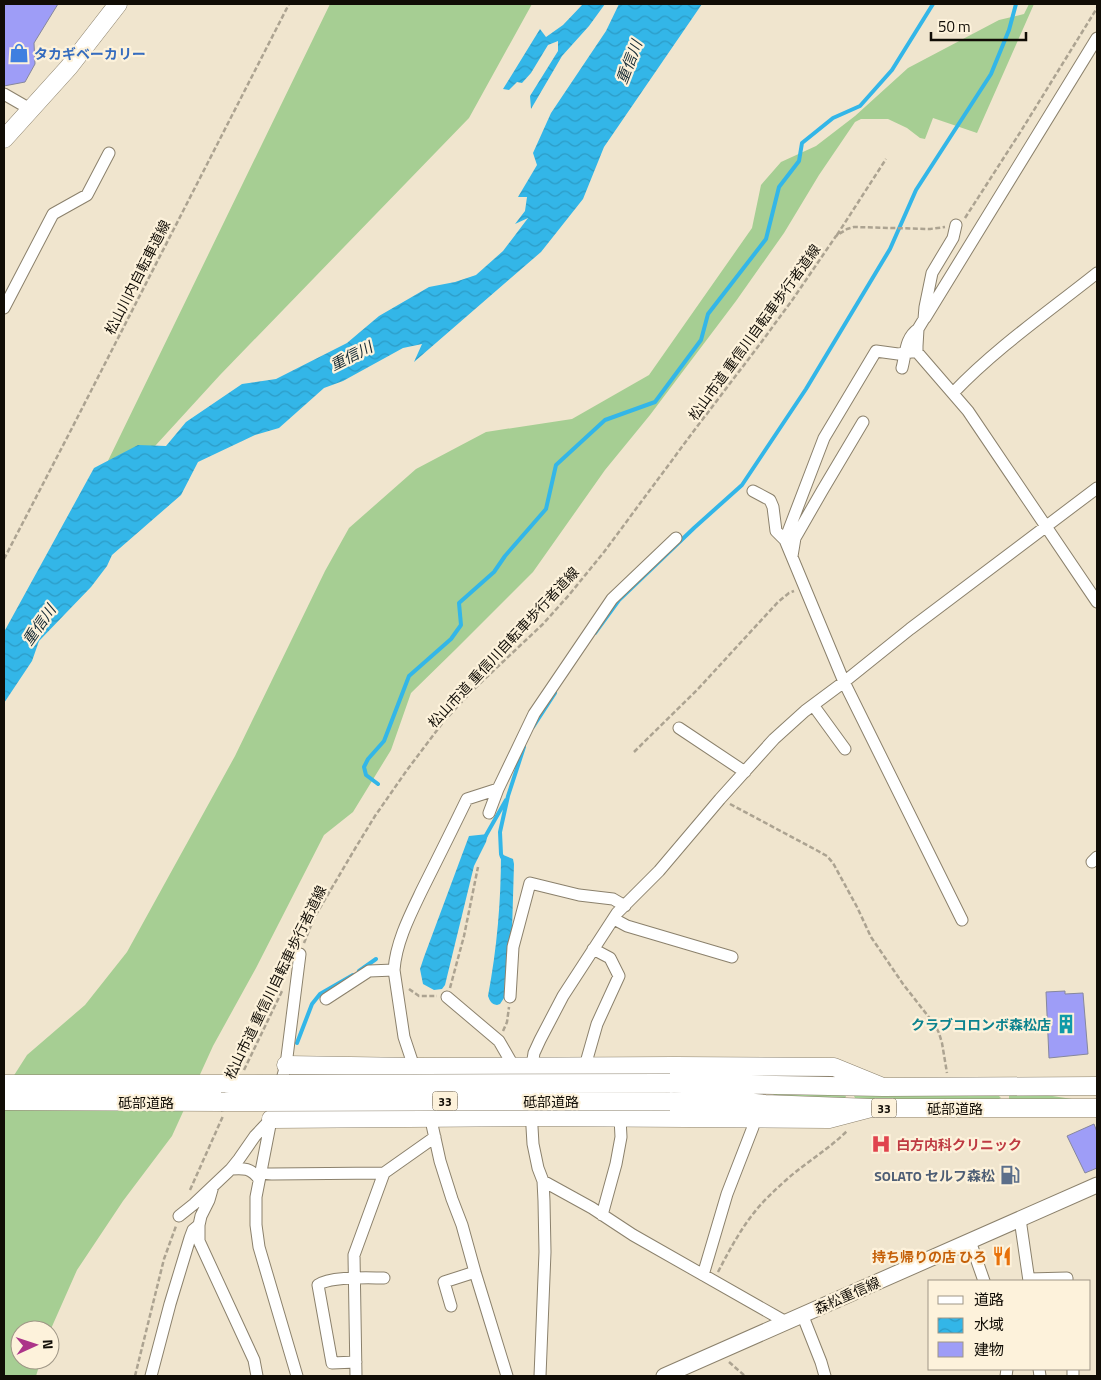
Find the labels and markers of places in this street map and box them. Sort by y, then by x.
shop icon: タカギベーカリー [8,42,30,64]
place label: タカギベーカリー [34,43,146,64]
building icon: クラブコロンボ森松店 [1055,1013,1077,1035]
place label: クラブコロンボ森松店 [911,1014,1051,1035]
hospital icon: 白方内科クリニック [870,1133,892,1155]
place label: 白方内科クリニック [896,1134,1022,1155]
fuel station icon: SOLATO セルフ森松 [999,1164,1021,1186]
place label: SOLATO セルフ森松 [874,1165,995,1186]
restaurant icon: 持ち帰りの店 ひろ [991,1245,1013,1267]
place label: 持ち帰りの店 ひろ [872,1246,987,1267]

